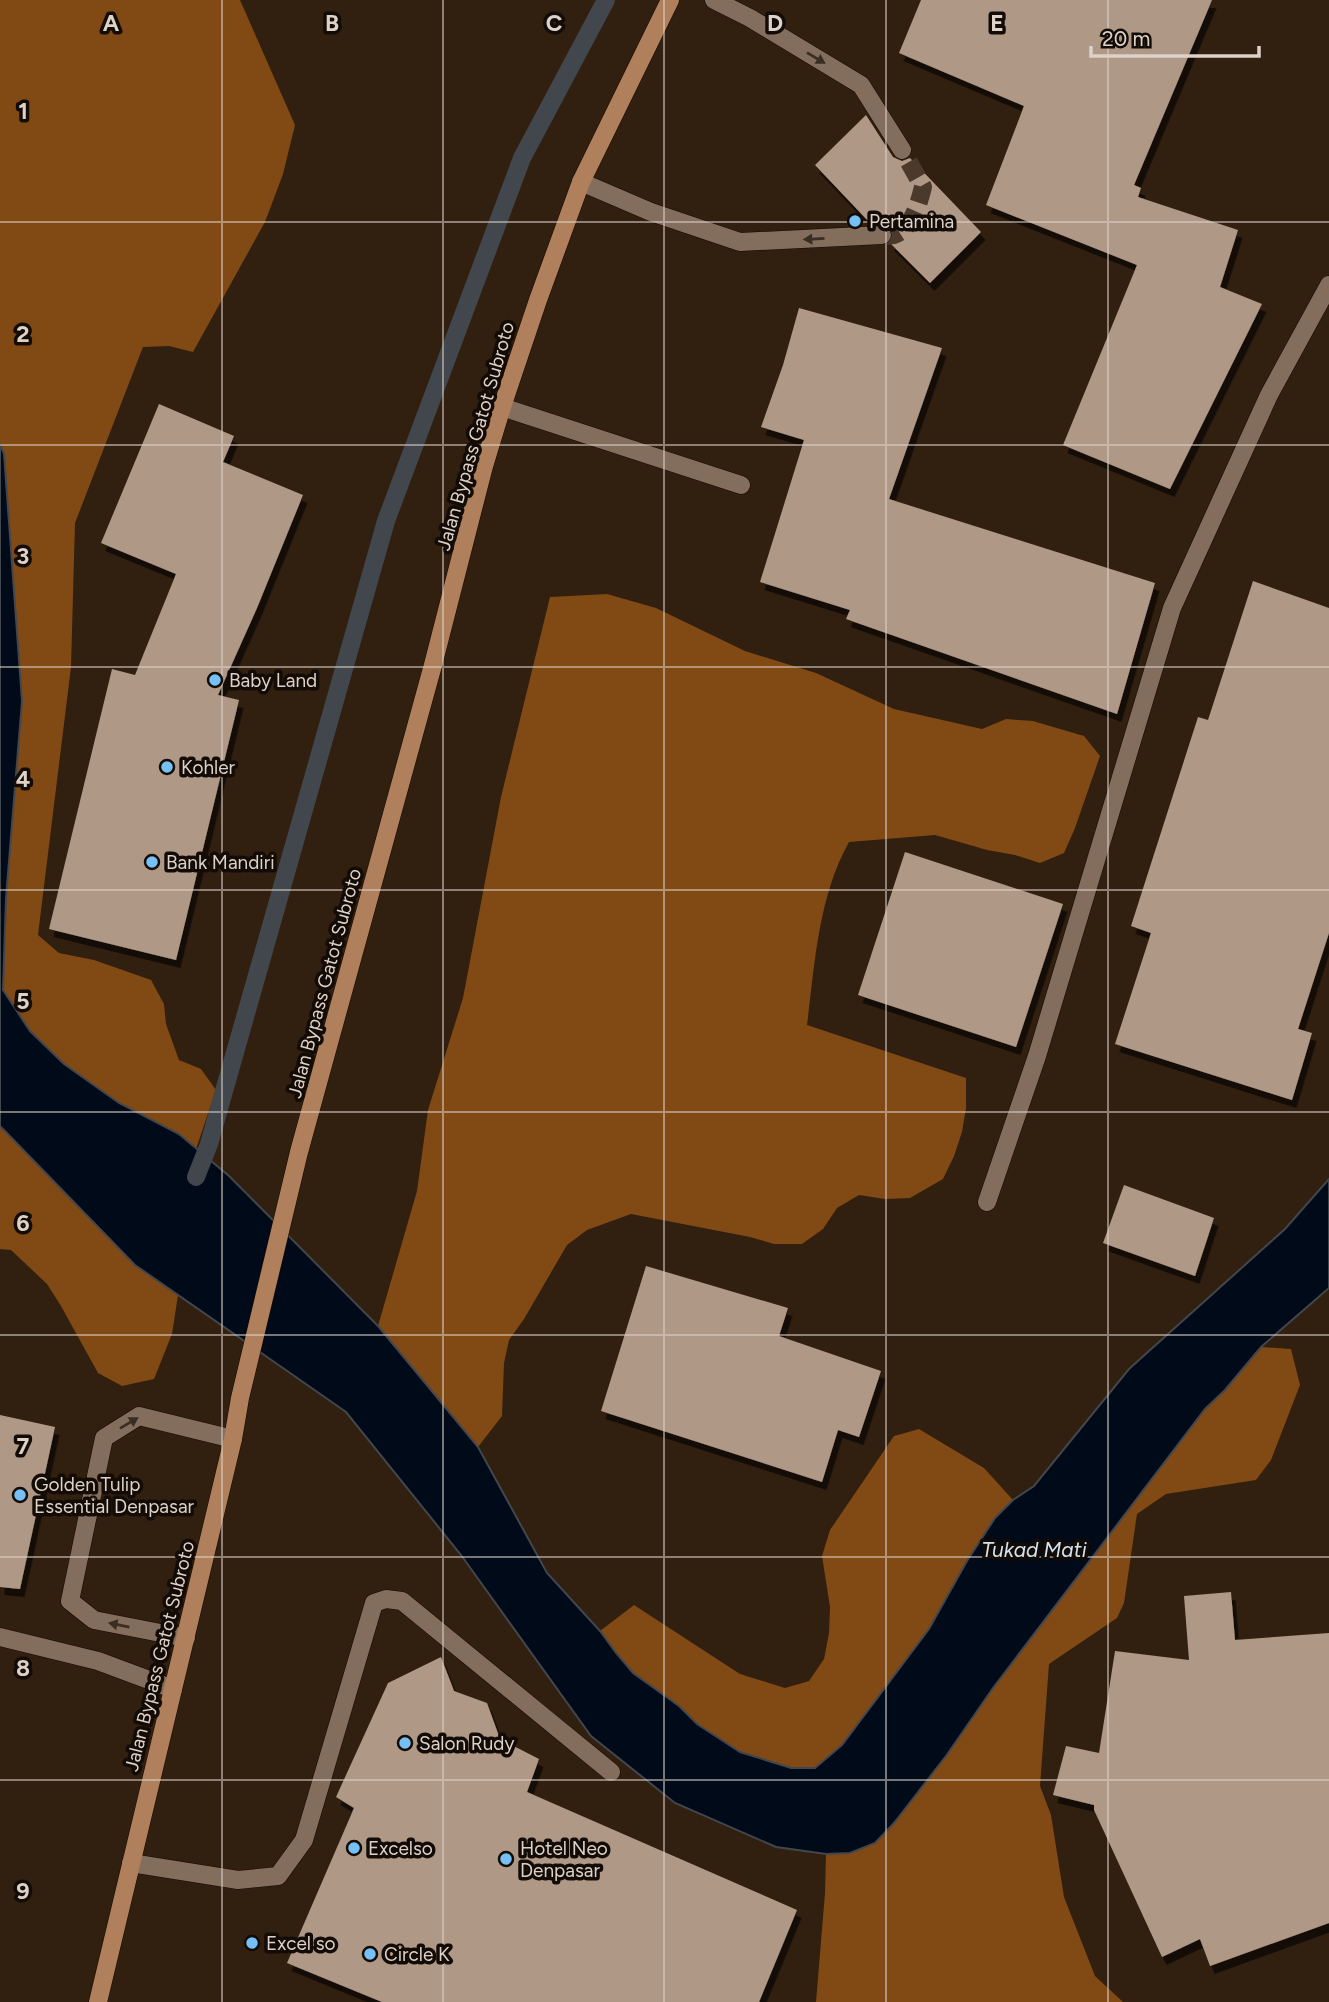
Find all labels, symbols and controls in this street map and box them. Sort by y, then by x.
text: A [103,9,120,37]
text: B [325,9,339,37]
text: C [546,9,563,37]
text: D [767,9,783,37]
text: E [990,9,1004,37]
scale bar [1091,14,1259,58]
text: 20 m [1102,26,1150,51]
one-way arrow [807,51,826,64]
text: 1 [18,97,28,125]
place label: Pertamina [869,210,954,233]
marker: Pertamina [847,213,863,229]
one-way arrow [803,233,825,244]
street label: Jalan Bypass Gatot Subroto [432,319,519,553]
text: 2 [16,320,30,348]
text: 3 [17,542,29,570]
place label: Baby Land [229,669,317,692]
marker: Baby Land [207,672,223,688]
place label: Kohler [181,756,236,779]
marker: Kohler [159,759,175,775]
text: 4 [16,765,30,793]
place label: Bank Mandiri [166,851,275,874]
marker: Bank Mandiri [144,854,160,870]
street label: Jalan Bypass Gatot Subroto [283,866,366,1100]
text: 5 [16,987,30,1015]
text: 6 [16,1209,30,1237]
one-way arrow [119,1416,138,1429]
text: 7 [17,1432,30,1460]
place label: Golden Tulip Essential Denpasar [34,1473,195,1518]
marker: Golden Tulip Essential Denpasar [12,1487,28,1503]
water label: Tukad Mati [981,1537,1087,1562]
street label: Jalan Bypass Gatot Subroto [120,1538,199,1774]
one-way arrow [108,1619,130,1630]
text: 8 [16,1654,30,1682]
place label: Salon Rudy [419,1732,514,1755]
marker: Salon Rudy [397,1735,413,1751]
place label: Excelso [368,1837,433,1860]
place label: Hotel Neo Denpasar [520,1837,608,1882]
marker: Excelso [346,1840,362,1856]
marker: Hotel Neo Denpasar [498,1851,514,1867]
text: 9 [16,1877,30,1905]
place label: Excel so [266,1932,336,1955]
marker: Excel so [244,1935,260,1951]
place label: Circle K [384,1943,450,1966]
marker: Circle K [362,1946,378,1962]

